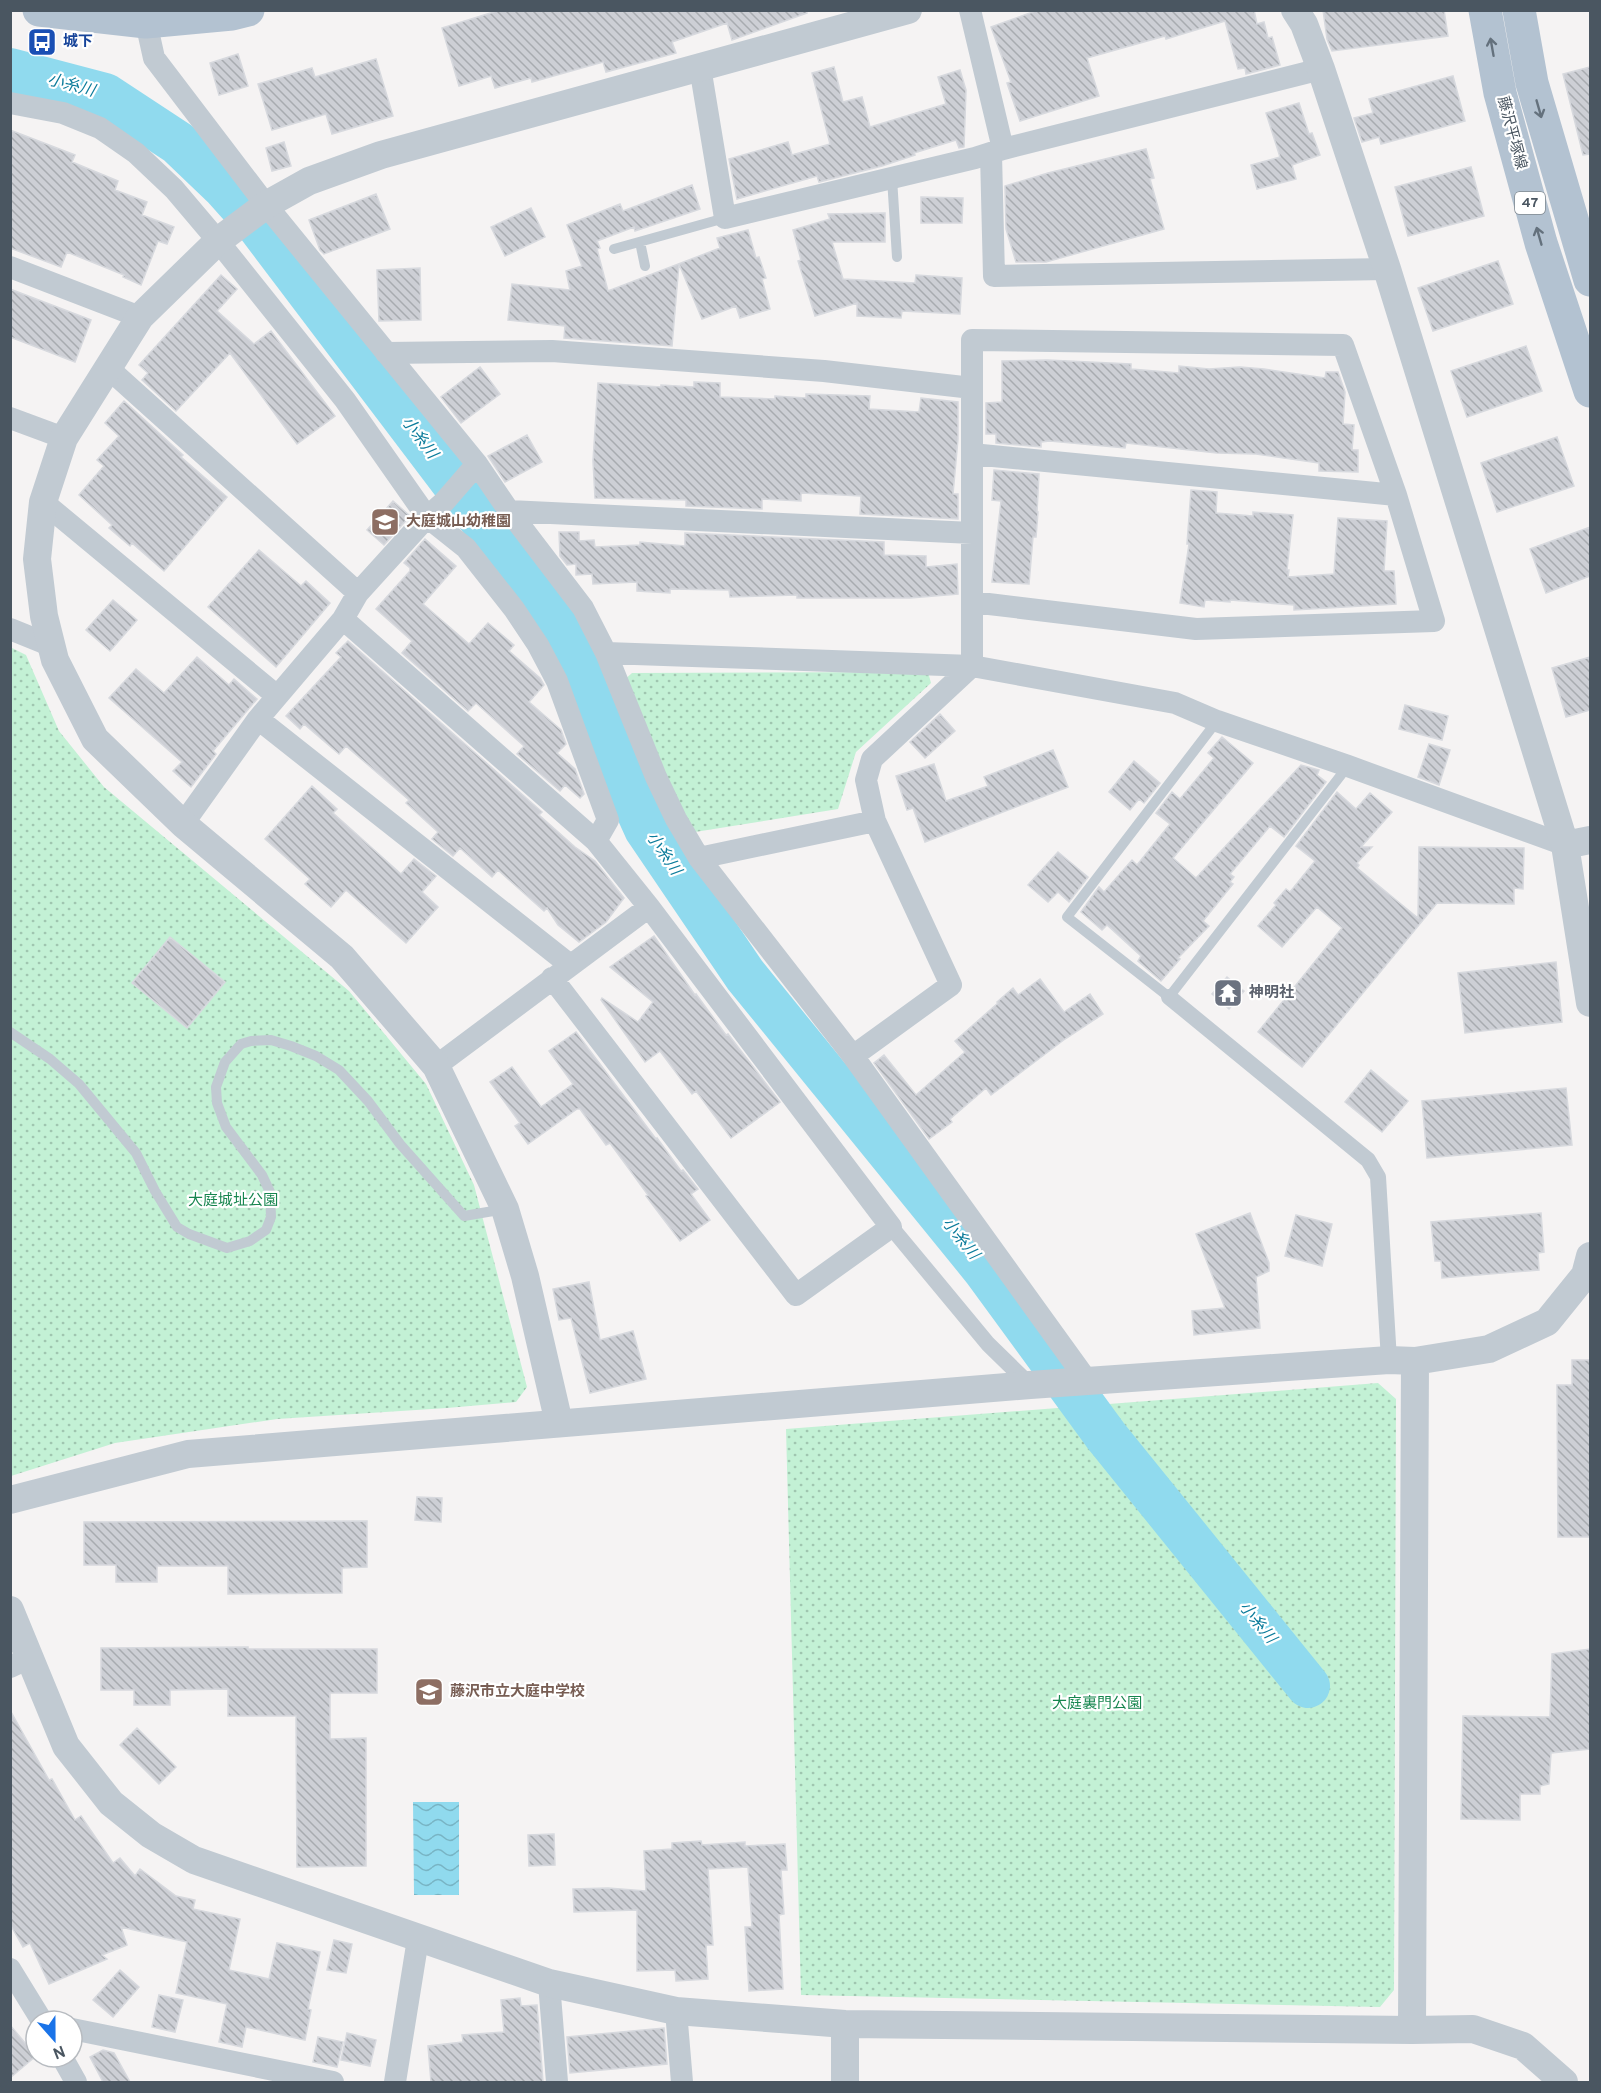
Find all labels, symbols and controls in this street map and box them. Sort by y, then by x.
bus stop icon: 城下 [26,26,58,58]
place label: 城下 [63,32,93,52]
one-way arrow [1486,38,1497,57]
water label: 小糸川 [45,70,99,102]
street label: 藤沢平塚線 [1492,94,1530,172]
one-way arrow [1534,99,1545,118]
road number: 47 [1515,192,1545,214]
one-way arrow [1533,227,1544,246]
water label: 小糸川 [397,413,443,465]
school or university icon: 大庭城山幼稚園 [369,506,401,538]
place label: 大庭城山幼稚園 [406,512,511,532]
water label: 小糸川 [641,829,686,881]
temple icon: 神明社 [1212,977,1244,1009]
place label: 神明社 [1248,983,1294,1003]
park label: 大庭城址公園 [188,1192,278,1211]
water label: 小糸川 [937,1214,984,1265]
water label: 小糸川 [1234,1598,1281,1649]
school or university icon: 藤沢市立大庭中学校 [413,1676,445,1708]
place label: 藤沢市立大庭中学校 [450,1683,585,1702]
park label: 大庭裏門公園 [1052,1695,1142,1714]
north arrow [24,2009,84,2069]
text: N [50,2040,68,2063]

